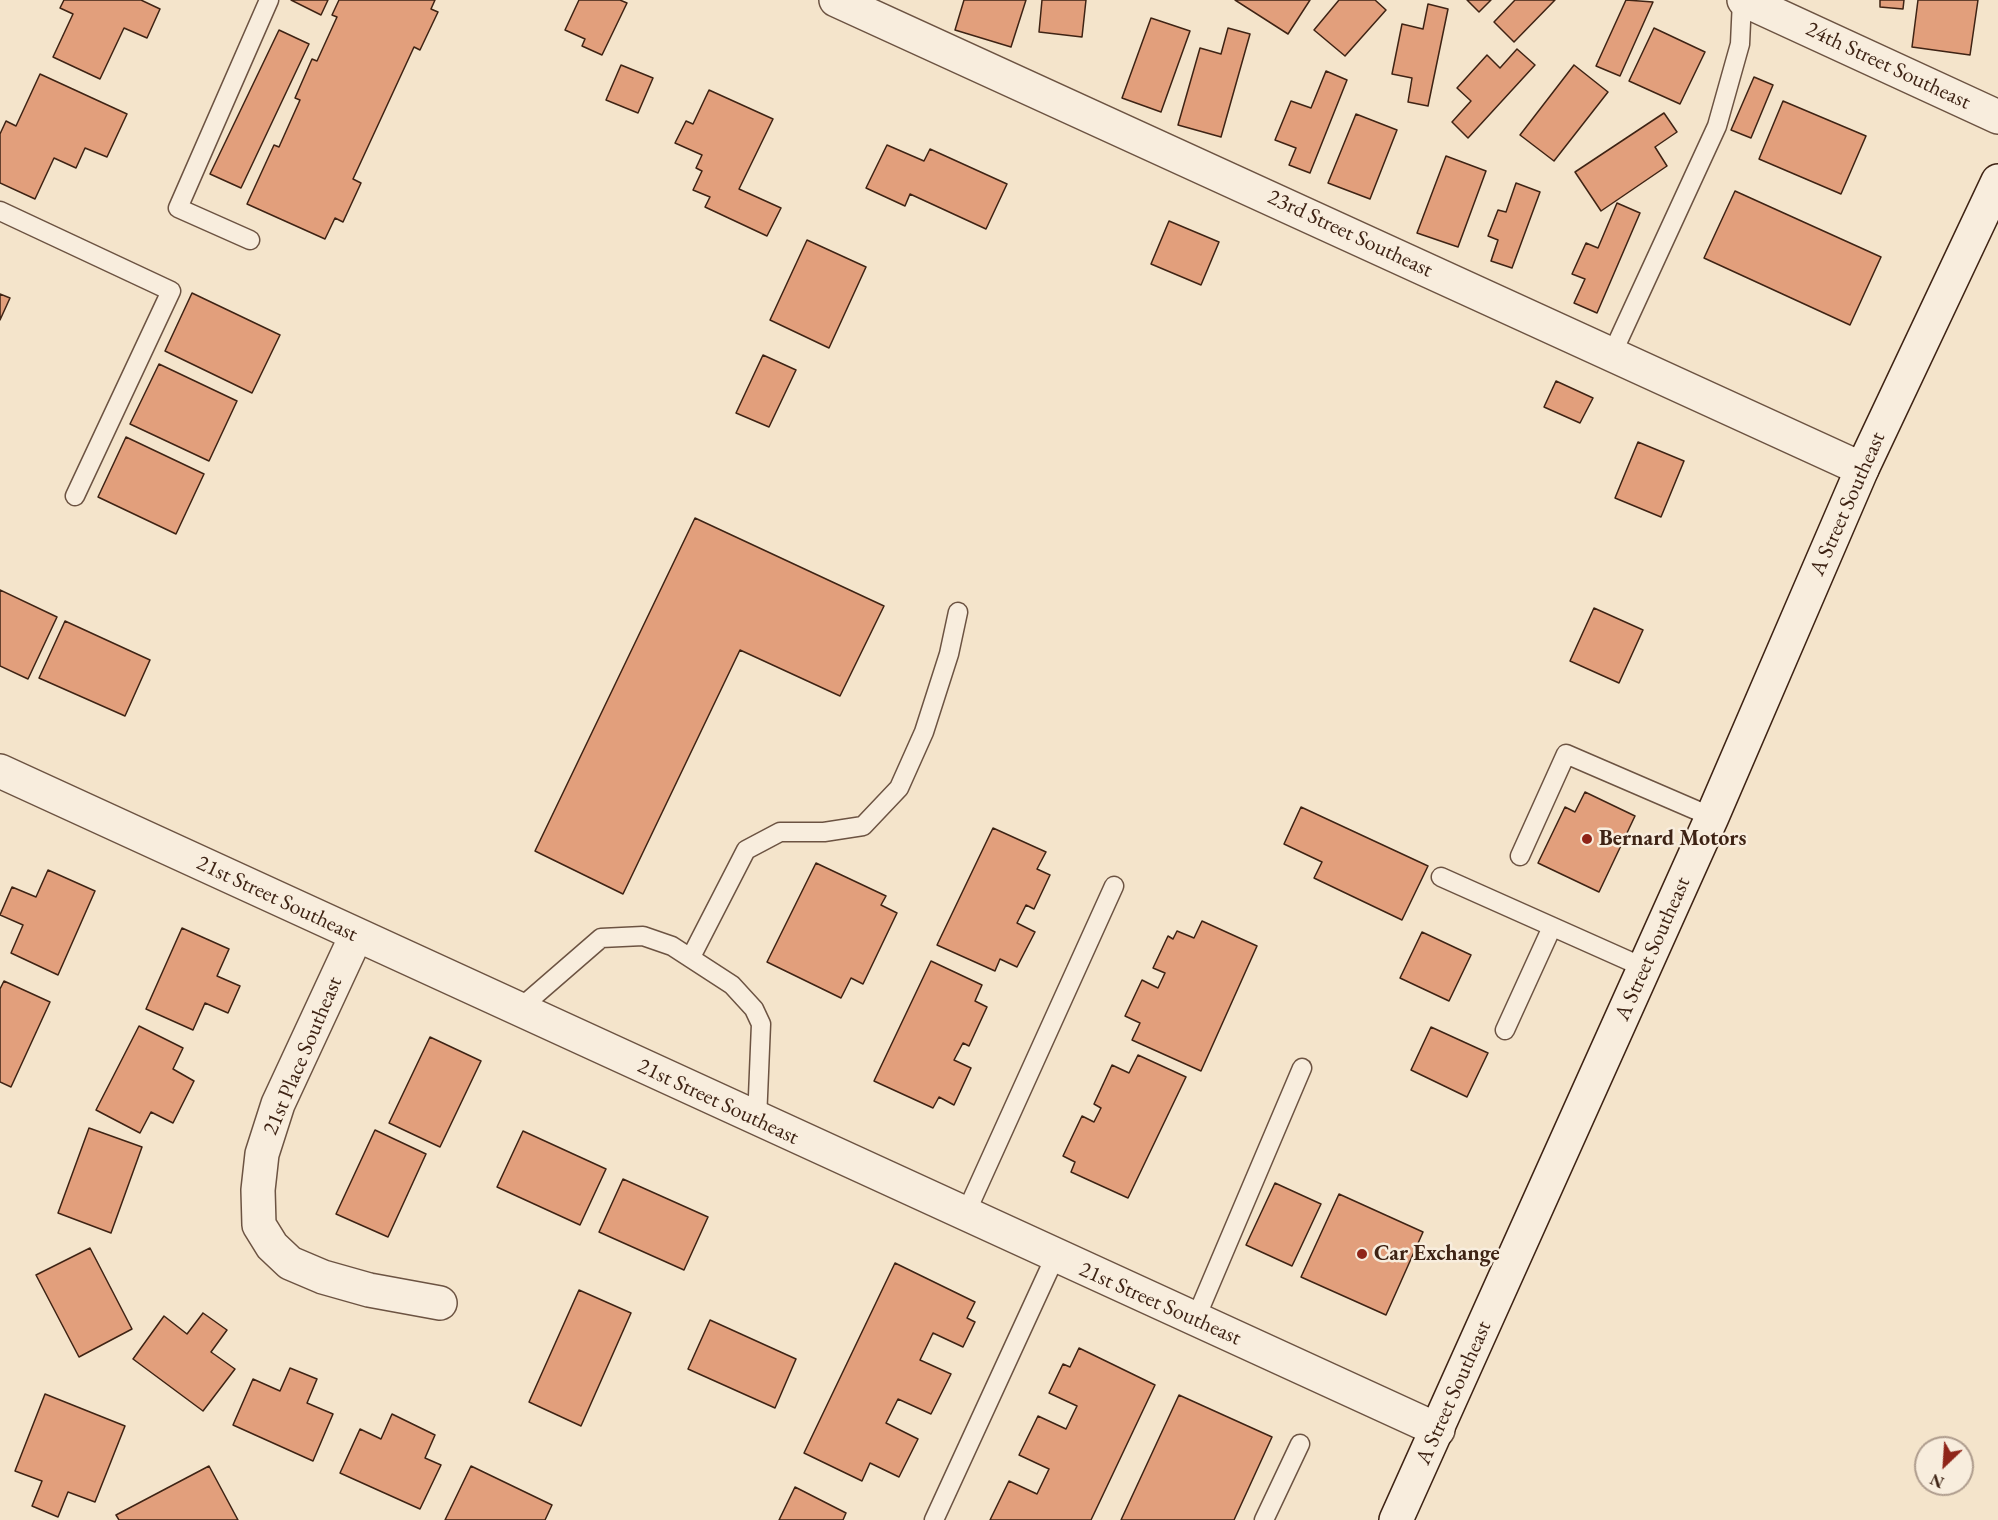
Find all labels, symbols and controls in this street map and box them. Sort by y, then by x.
street label: 24th Street Southeast [1801,16,1975,116]
street label: 23rd Street Southeast [1263,184,1437,284]
street label: A Street Southeast [1804,428,1892,580]
place label: Bernard Motors [1599,826,1746,852]
marker: Bernard Motors [1580,832,1594,846]
street label: 21st Street Southeast [192,850,362,948]
street label: A Street Southeast [1609,873,1697,1025]
street label: 21st Place Southeast [258,973,348,1139]
street label: 21st Street Southeast [633,1053,803,1151]
place label: Car Exchange [1374,1241,1500,1267]
marker: Car Exchange [1355,1247,1369,1261]
street label: 21st Street Southeast [1075,1256,1245,1352]
street label: A Street Southeast [1410,1317,1498,1469]
north arrow [1914,1436,1974,1496]
text: N [1927,1469,1947,1493]

